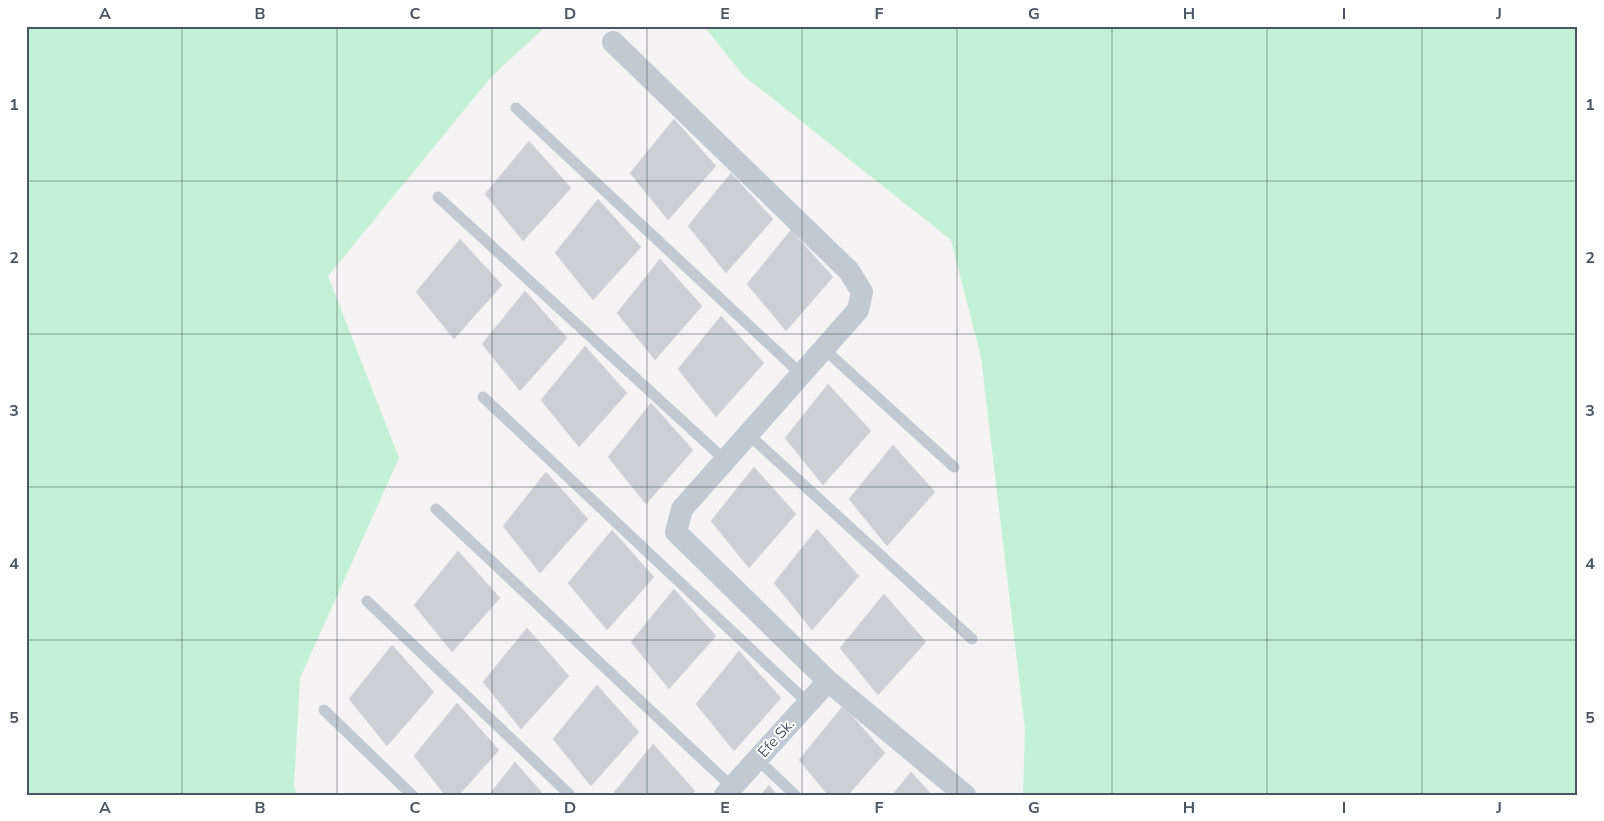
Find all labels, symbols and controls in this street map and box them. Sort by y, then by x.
text: A [99,3,111,25]
text: B [254,3,266,25]
text: C [410,3,421,25]
text: D [564,3,576,25]
text: E [720,3,730,25]
text: F [875,3,884,25]
text: G [1028,3,1040,25]
text: H [1183,3,1195,25]
text: I [1342,3,1346,25]
text: J [1495,3,1502,25]
text: 1 [9,94,19,116]
text: 1 [1585,94,1595,116]
text: 2 [9,247,19,269]
text: 2 [1585,247,1595,269]
text: 3 [9,400,19,422]
text: 3 [1585,400,1595,422]
text: 4 [9,553,19,575]
text: 4 [1585,553,1595,575]
text: 5 [9,707,19,729]
text: 5 [1585,707,1595,729]
street label: Efe Sk. [753,714,799,762]
text: A [99,797,111,819]
text: B [254,797,266,819]
text: C [410,797,421,819]
text: D [564,797,576,819]
text: E [720,797,730,819]
text: F [875,797,884,819]
text: G [1028,797,1040,819]
text: H [1183,797,1195,819]
text: I [1342,797,1346,819]
text: J [1495,797,1502,819]

